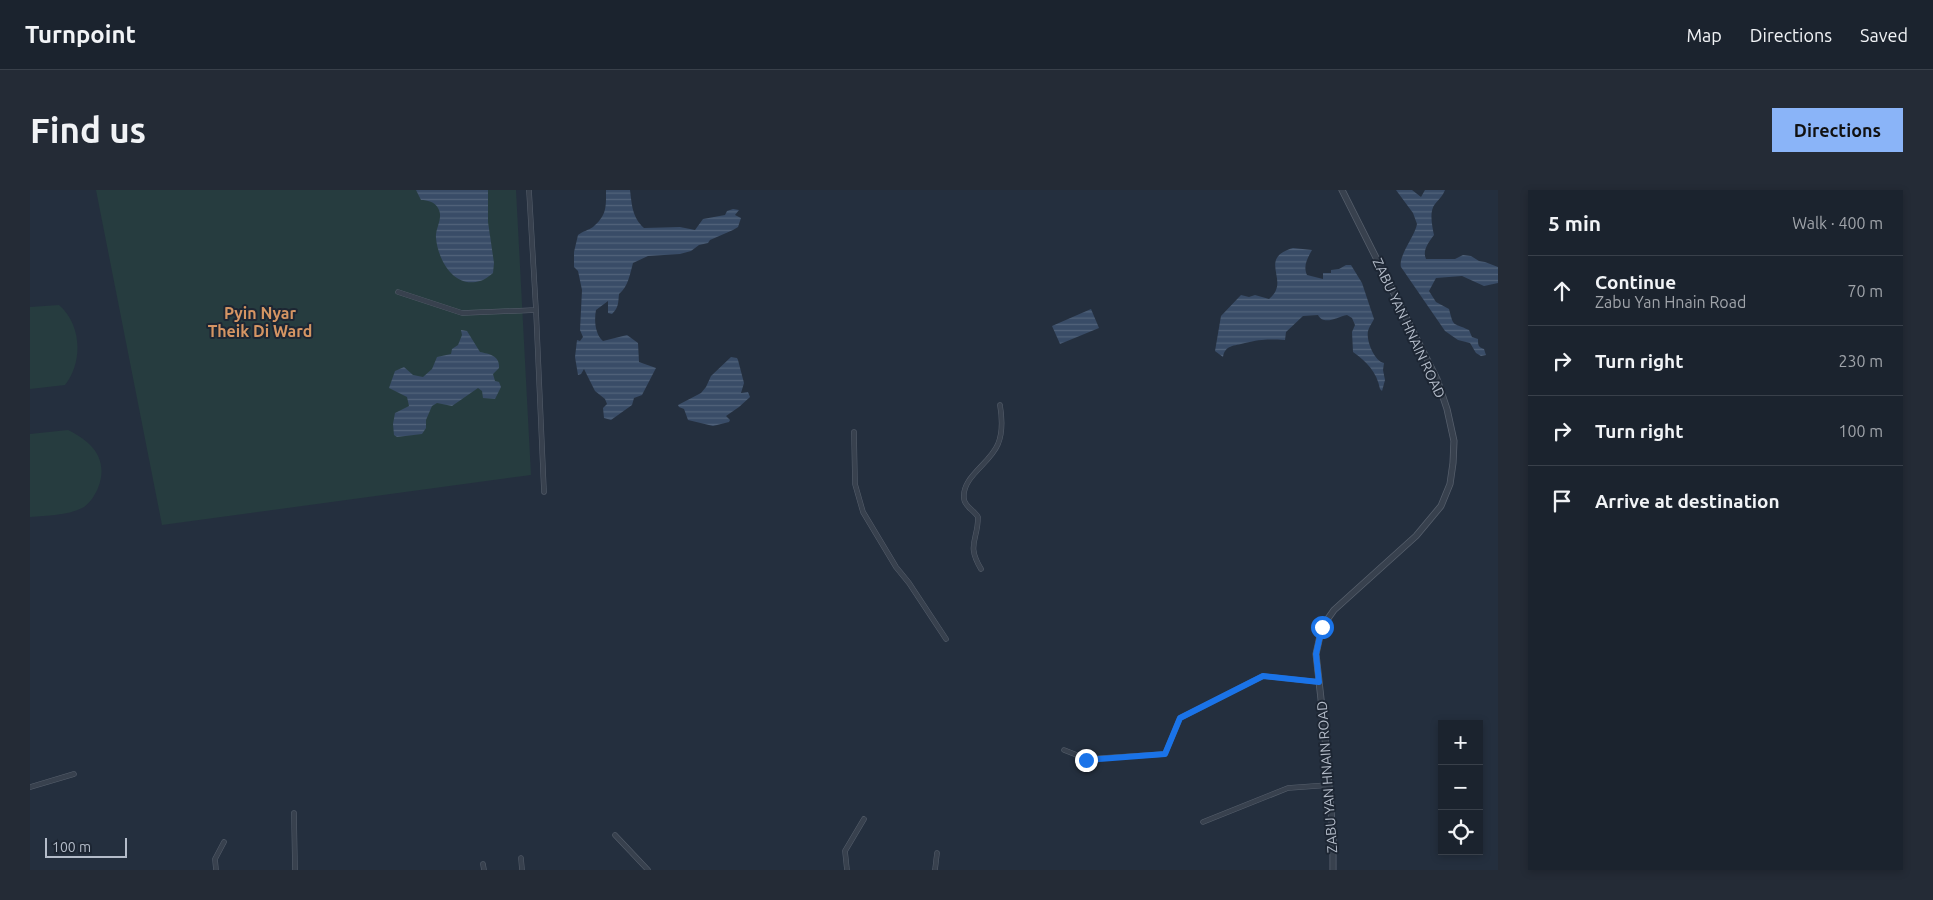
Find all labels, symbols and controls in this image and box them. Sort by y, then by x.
text: Turnpoint [25,21,136,48]
text: Map [1686,25,1722,45]
text: Directions [1750,25,1832,45]
text: Saved [1860,25,1908,45]
button: Directions [1772,108,1903,152]
text: Find us [30,110,146,150]
text: 5 min [1548,211,1601,235]
text: Walk · 400 m [1792,214,1883,232]
street label: ZABU YAN HNAIN ROAD [1370,256,1449,401]
text: Continue [1595,271,1676,293]
icon: ahead [1548,277,1576,305]
text: 70 m [1847,282,1883,300]
text: Zabu Yan Hnain Road [1595,293,1746,311]
district label: Pyin Nyar Theik Di Ward [208,304,312,340]
icon: right [1548,347,1576,375]
text: Turn right [1595,350,1683,372]
text: 230 m [1838,352,1883,370]
icon: right [1548,417,1576,445]
text: Turn right [1595,420,1683,442]
text: 100 m [1838,422,1883,440]
icon: arrive [1548,487,1576,515]
text: Arrive at destination [1595,490,1780,512]
route start [1311,616,1334,639]
street label: ZABU YAN HNAIN ROAD [1314,700,1340,854]
map controls [1438,720,1483,855]
button: + [1438,720,1483,765]
route end [1075,749,1098,772]
button: − [1438,765,1483,810]
button: locate [1438,810,1483,855]
scale bar [45,835,128,858]
text: 100 m [52,839,91,855]

